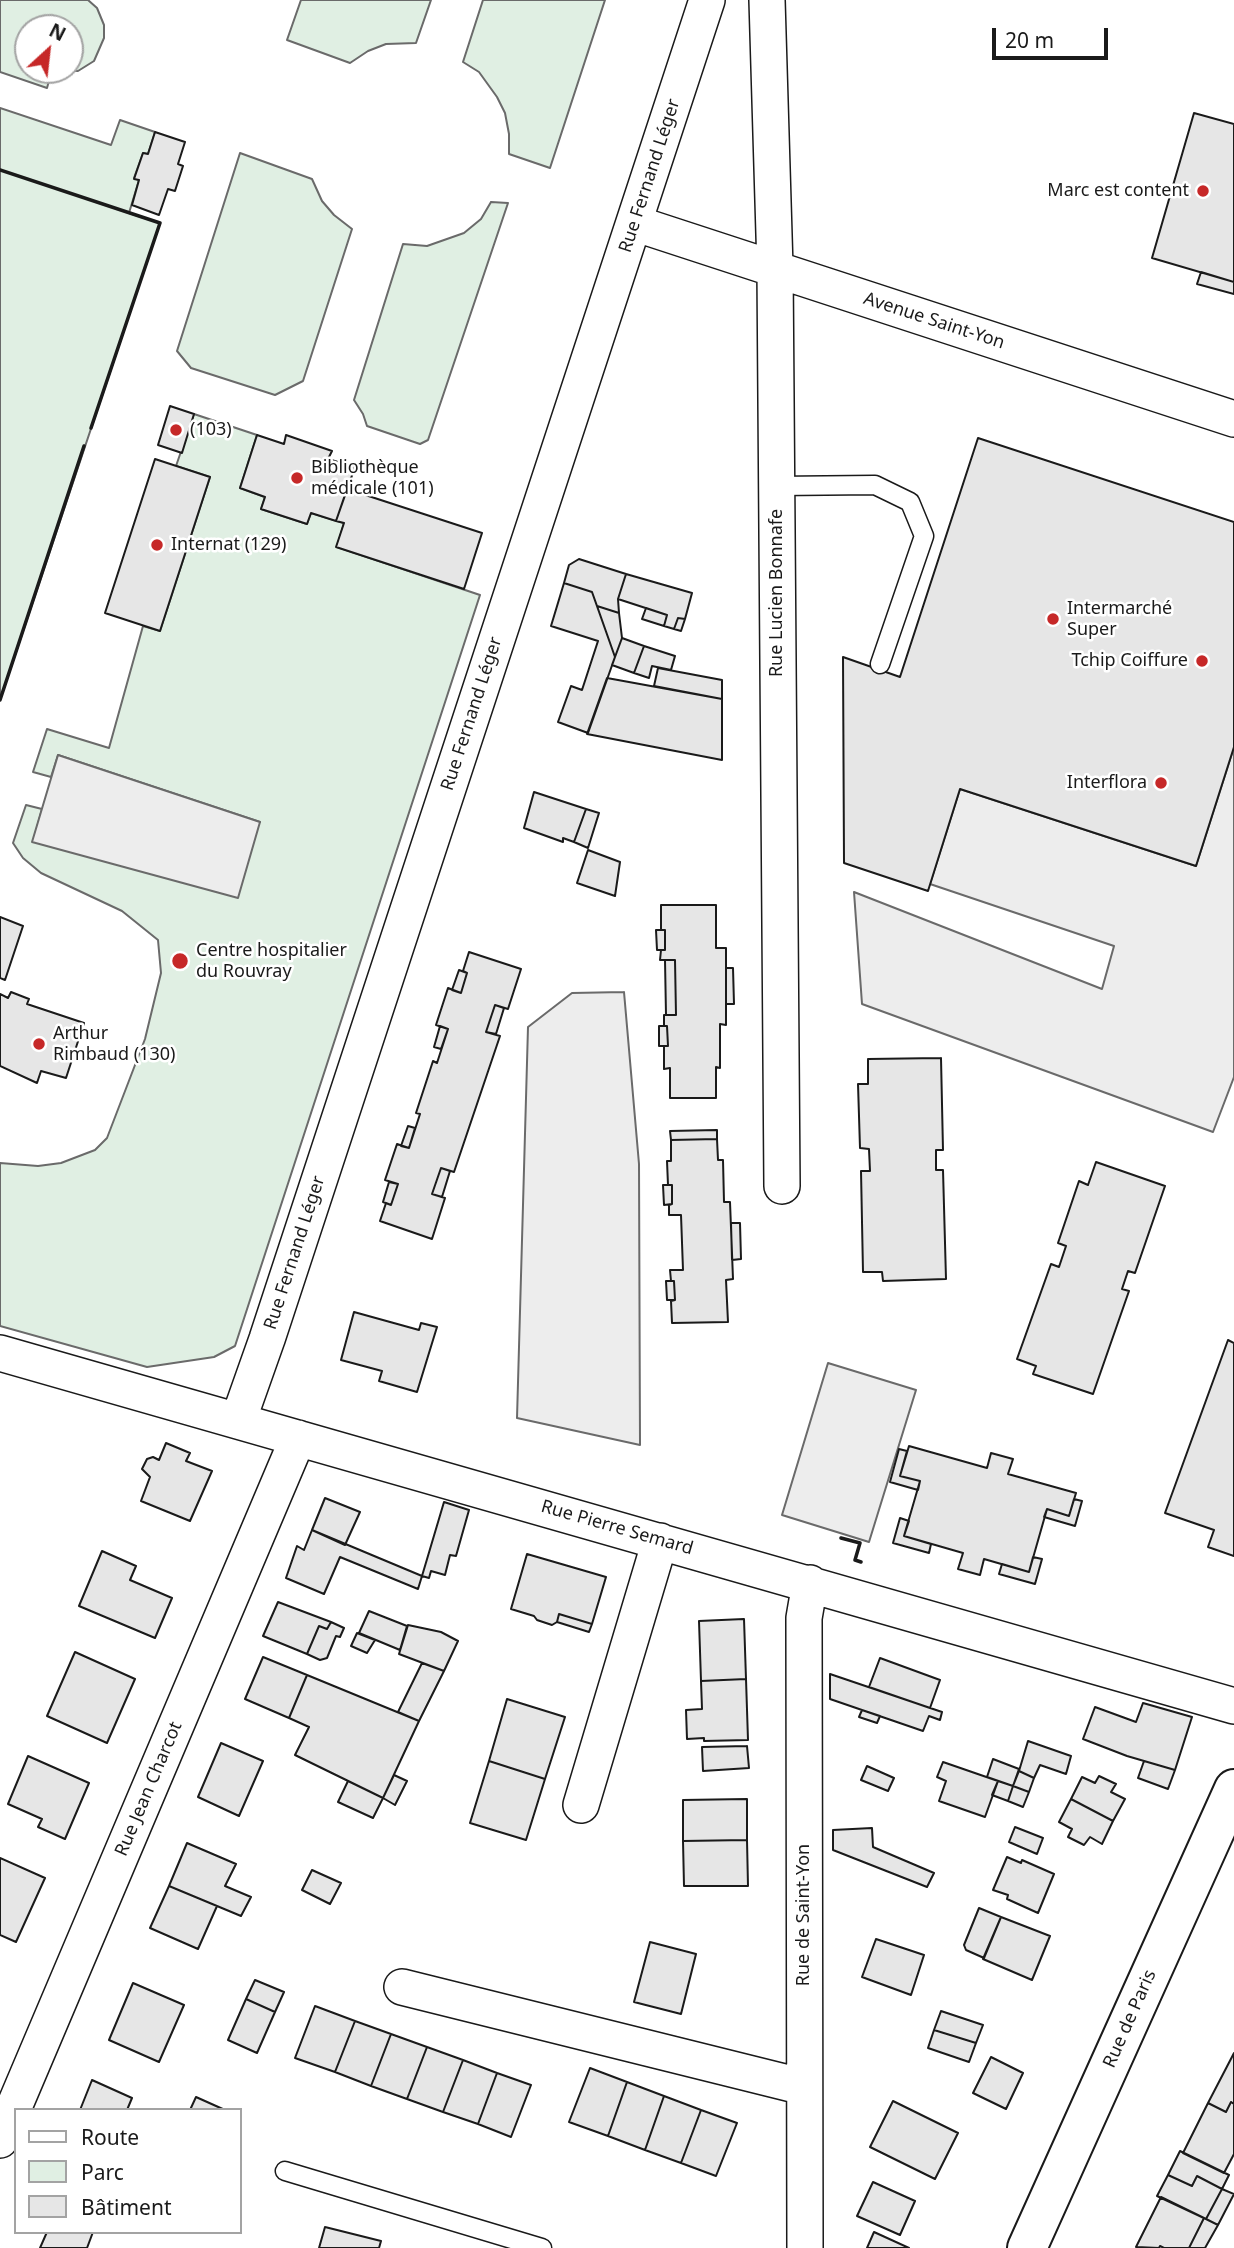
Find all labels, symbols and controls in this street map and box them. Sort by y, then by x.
north arrow [14,14,84,84]
scale bar [996,14,1112,58]
text: N [45,17,70,47]
text: 20 m [1005,26,1054,54]
street label: Rue Fernand Léger [615,96,685,256]
place label: Marc est content [1047,180,1189,202]
marker: Marc est content [1195,183,1211,199]
street label: Avenue Saint-Yon [861,288,1007,354]
place label: (103) [190,419,232,441]
marker: (103) [168,422,184,438]
place label: Bibliothèque médicale (101) [311,457,434,500]
marker: Bibliothèque médicale (101) [289,470,305,486]
street label: Rue Lucien Bonnafe [766,509,788,677]
place label: Internat (129) [171,534,286,556]
marker: Internat (129) [149,537,165,553]
place label: Intermarché Super [1067,598,1172,640]
marker: Intermarché Super [1045,611,1061,627]
street label: Rue Fernand Léger [437,634,507,794]
place label: Tchip Coiffure [1071,650,1188,672]
marker: Tchip Coiffure [1194,653,1210,669]
place label: Interflora [1067,772,1147,794]
marker: Interflora [1153,775,1169,791]
place label: Centre hospitalier du Rouvray [196,940,347,982]
marker: Centre hospitalier du Rouvray [170,951,190,971]
place label: Arthur Rimbaud (130) [53,1023,175,1066]
marker: Arthur Rimbaud (130) [31,1036,47,1052]
street label: Rue Fernand Léger [260,1173,330,1333]
street label: Rue Pierre Semard [538,1496,696,1560]
street label: Rue Jean Charcot [111,1719,187,1859]
street label: Rue de Saint-Yon [793,1844,815,1986]
street label: Rue de Paris [1099,1967,1161,2071]
legend [14,2108,242,2234]
text: Route [81,2123,139,2151]
text: Parc [81,2158,124,2186]
text: Bâtiment [81,2193,171,2221]

